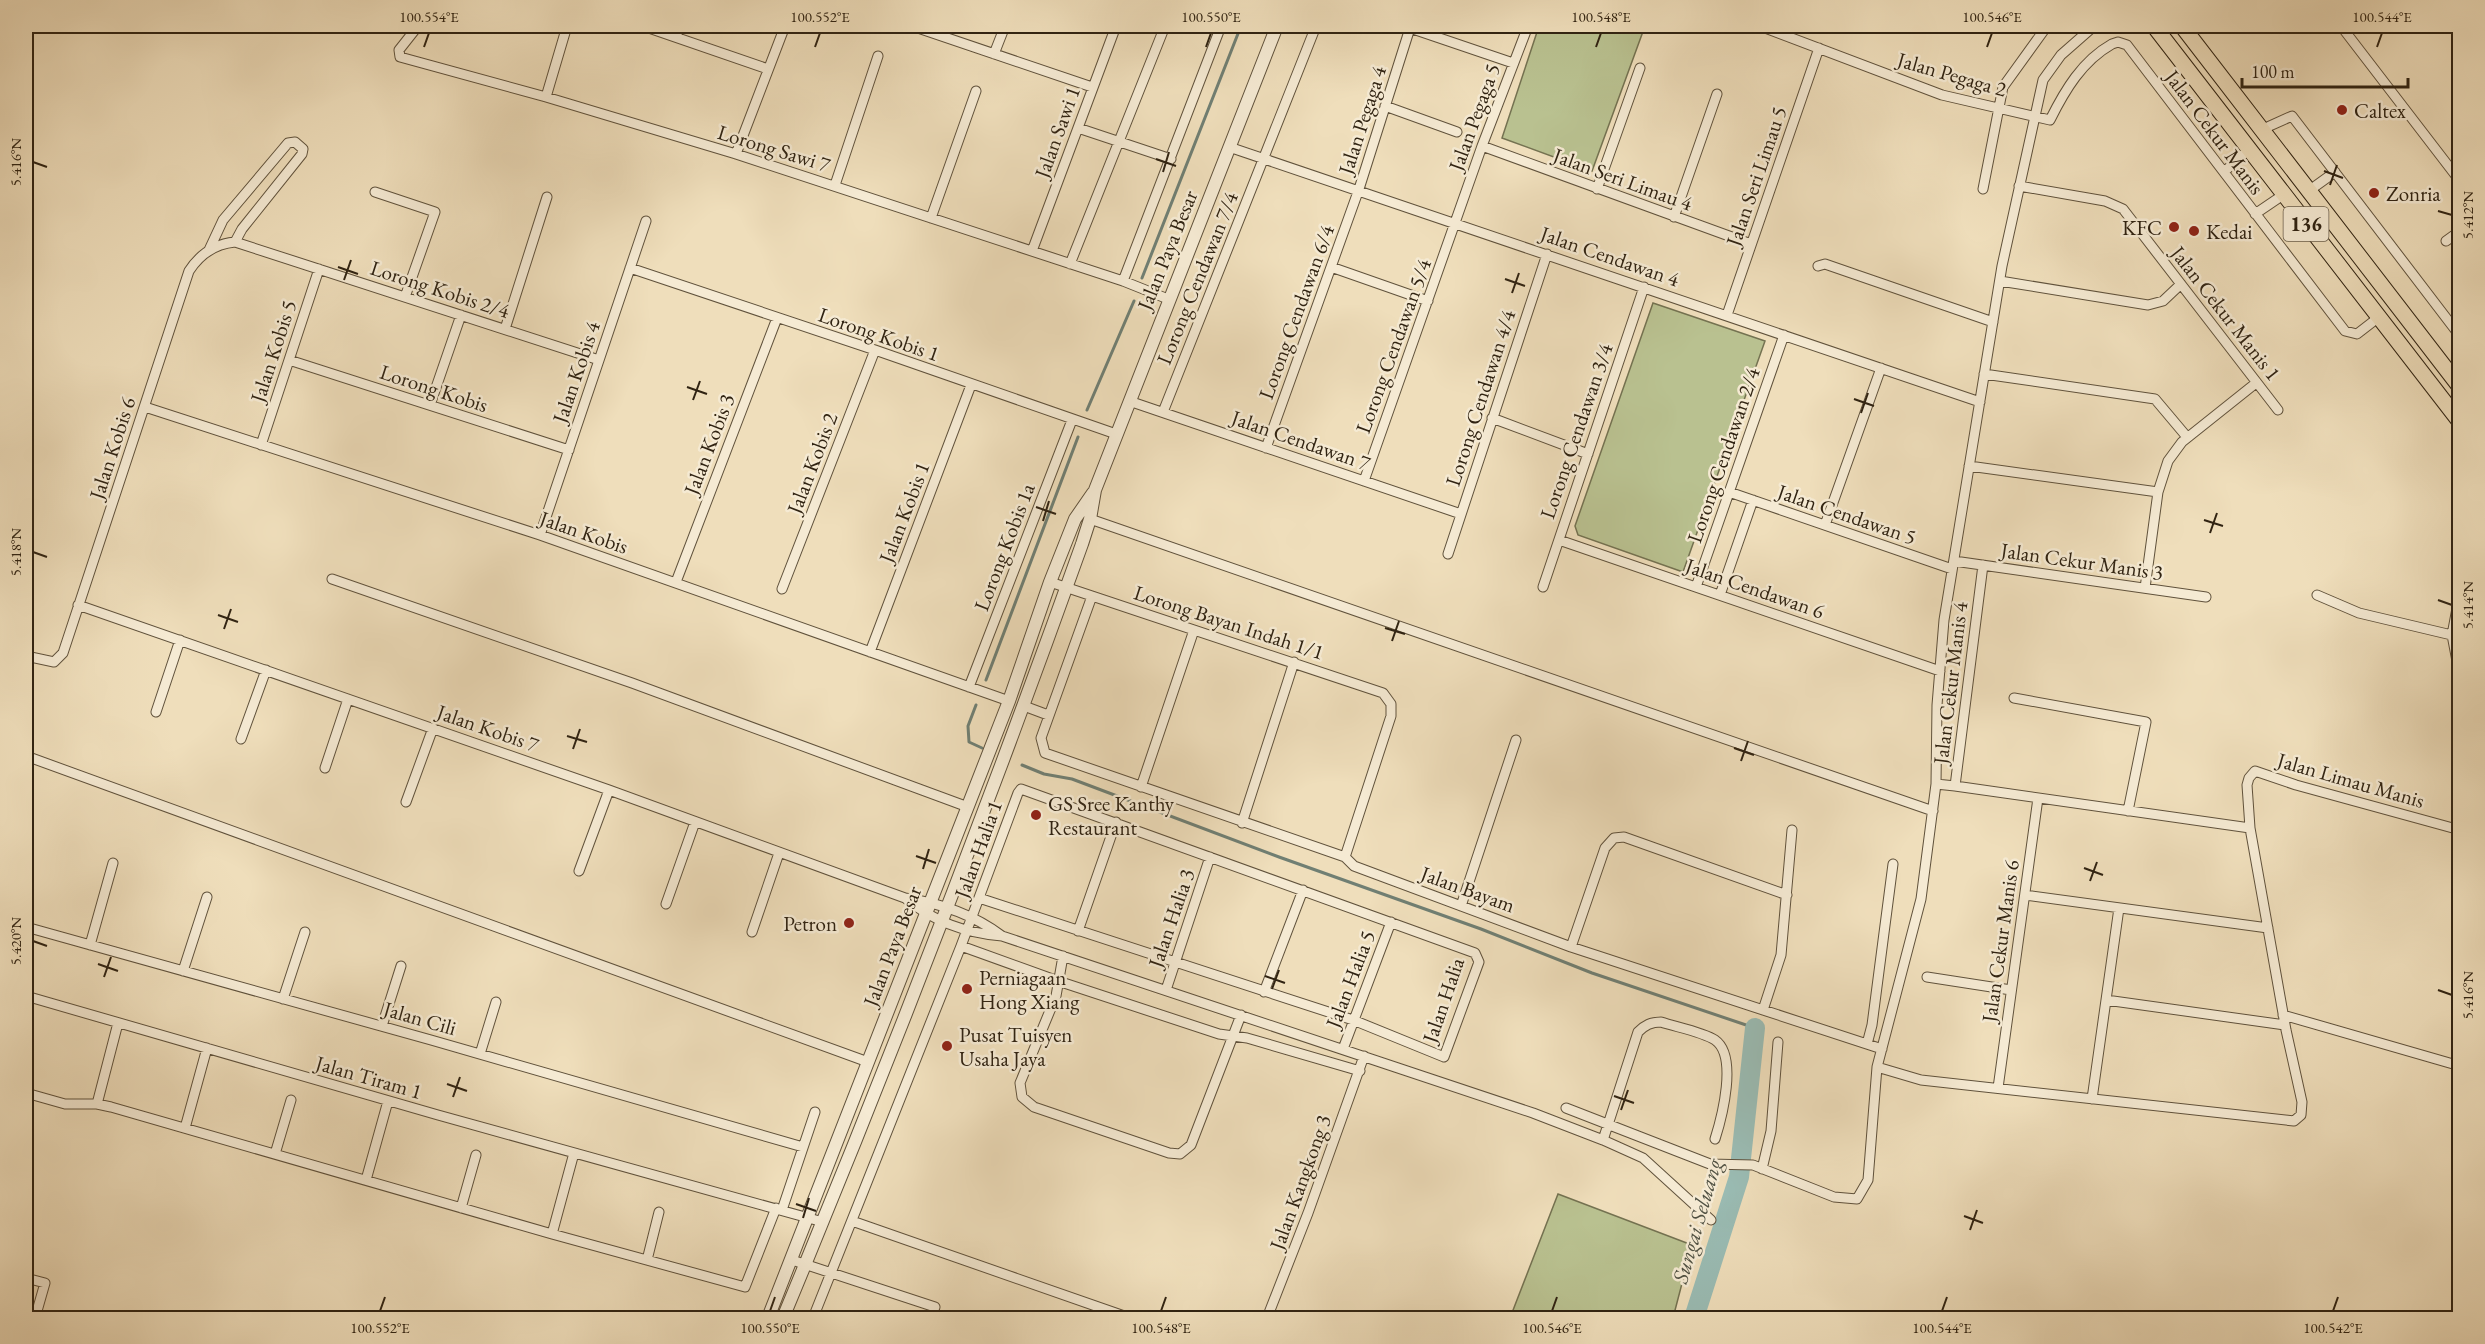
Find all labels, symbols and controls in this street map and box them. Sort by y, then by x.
text: 100.554°E [399,7,459,26]
text: 100.552°E [790,7,850,26]
text: 100.550°E [1181,7,1241,26]
text: 100.548°E [1571,7,1631,26]
text: 100.546°E [1962,7,2022,26]
text: 100.544°E [2352,7,2412,26]
street label: Jalan Pegaga 2 [1892,45,2010,102]
scale bar [2242,51,2408,89]
street label: Jalan Pegaga 5 [1441,60,1506,176]
text: 100 m [2251,60,2295,83]
street label: Jalan Pegaga 4 [1331,62,1392,179]
street label: Jalan Cekur Manis [2158,63,2271,200]
street label: Jalan Sawi 1 [1027,82,1086,183]
place label: Caltex [2354,97,2406,124]
street label: Jalan Seri Limau 5 [1719,103,1793,251]
marker: Caltex [2335,103,2349,117]
street label: Lorong Sawi 7 [715,118,834,178]
text: 5.416°N [6,138,25,186]
street label: Jalan Seri Limau 4 [1548,141,1697,217]
place label: Zonria [2386,180,2441,207]
street label: Jalan Paya Besar [1130,186,1203,316]
marker: Zonria [2367,186,2381,200]
street label: Lorong Cendawan 7/4 [1150,187,1244,368]
text: 5.412°N [2458,191,2477,239]
road number: 136 [2284,207,2328,241]
place label: KFC [2122,214,2162,241]
place label: Kedai [2206,218,2252,245]
street label: Jalan Cendawan 4 [1535,219,1684,293]
street label: Lorong Cendawan 6/4 [1252,220,1340,403]
marker: KFC [2167,220,2181,234]
marker: Kedai [2187,224,2201,238]
street label: Jalan Cekur Manis 1 [2164,239,2287,386]
street label: Lorong Kobis 2/4 [367,254,514,324]
street label: Lorong Cendawan 5/4 [1349,254,1437,437]
street label: Jalan Kobis 5 [243,296,302,407]
street label: Lorong Kobis 1 [815,301,943,367]
street label: Lorong Cendawan 4/4 [1439,306,1521,489]
street label: Jalan Kobis 4 [545,317,606,428]
street label: Lorong Cendawan 3/4 [1533,339,1619,522]
street label: Lorong Kobis [377,358,492,418]
street label: Lorong Cendawan 2/4 [1680,363,1766,546]
street label: Jalan Kobis 3 [677,390,741,500]
street label: Jalan Kobis 6 [82,393,141,504]
street label: Jalan Cendawan 7 [1226,403,1375,477]
street label: Jalan Kobis 2 [780,409,844,519]
street label: Jalan Kobis 1 [872,458,936,568]
street label: Jalan Cendawan 5 [1772,477,1920,550]
street label: Lorong Kobis 1a [967,479,1041,615]
street label: Jalan Kobis [534,504,632,560]
text: 5.418°N [6,528,25,576]
street label: Jalan Cekur Manis 3 [1997,536,2165,586]
street label: Jalan Cendawan 6 [1680,551,1828,624]
street label: Lorong Bayan Indah 1/1 [1131,579,1327,665]
text: 5.414°N [2458,581,2477,629]
street label: Jalan Cekur Manis 4 [1926,599,1973,768]
street label: Jalan Kobis 7 [432,697,543,758]
street label: Jalan Limau Manis [2273,746,2428,814]
place label: GS Sree Kanthy Restaurant [1048,790,1175,841]
street label: Jalan Halia 1 [947,796,1008,904]
marker: GS Sree Kanthy Restaurant [1029,808,1043,822]
street label: Jalan Cekur Manis 6 [1975,858,2025,1026]
street label: Jalan Bayam [1415,859,1519,919]
street label: Jalan Halia 3 [1141,865,1200,973]
street label: Jalan Paya Besar [856,882,927,1012]
place label: Petron [783,910,837,937]
marker: Petron [842,916,856,930]
text: 5.420°N [6,917,25,965]
street label: Jalan Halia 5 [1318,926,1381,1034]
street label: Jalan Halia [1415,953,1470,1048]
place label: Perniagaan Hong Xiang [979,964,1080,1015]
text: 5.416°N [2458,971,2477,1019]
marker: Perniagaan Hong Xiang [960,982,974,996]
street label: Jalan Cili [379,994,460,1041]
place label: Pusat Tuisyen Usaha Jaya [959,1021,1072,1072]
marker: Pusat Tuisyen Usaha Jaya [940,1039,954,1053]
street label: Jalan Tiram 1 [311,1048,425,1105]
street label: Jalan Kangkong 3 [1262,1111,1337,1255]
water label: Sungai Seluang [1665,1154,1729,1288]
text: 100.552°E [350,1318,410,1337]
text: 100.550°E [740,1318,800,1337]
text: 100.548°E [1131,1318,1191,1337]
text: 100.546°E [1522,1318,1582,1337]
text: 100.544°E [1912,1318,1972,1337]
text: 100.542°E [2303,1318,2363,1337]

